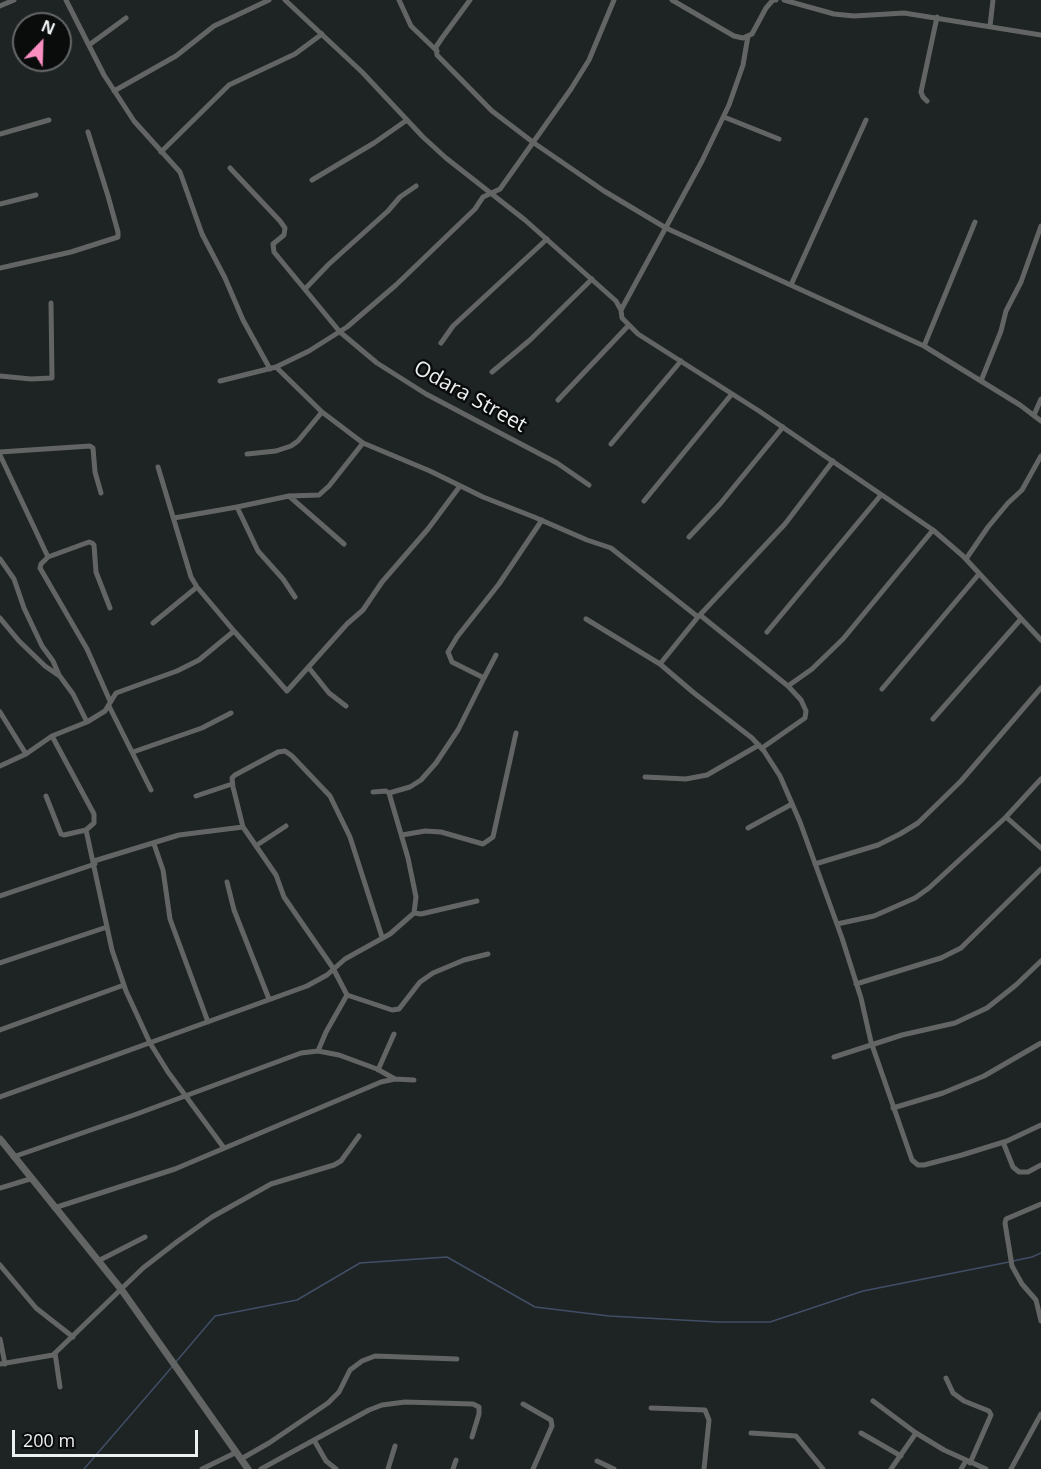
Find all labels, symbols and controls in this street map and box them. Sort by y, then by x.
north arrow [12,12,72,72]
text: N [38,15,59,40]
street label: Odara Street [409,356,531,438]
scale bar [15,1418,201,1456]
text: 200 m [23,1428,75,1452]

